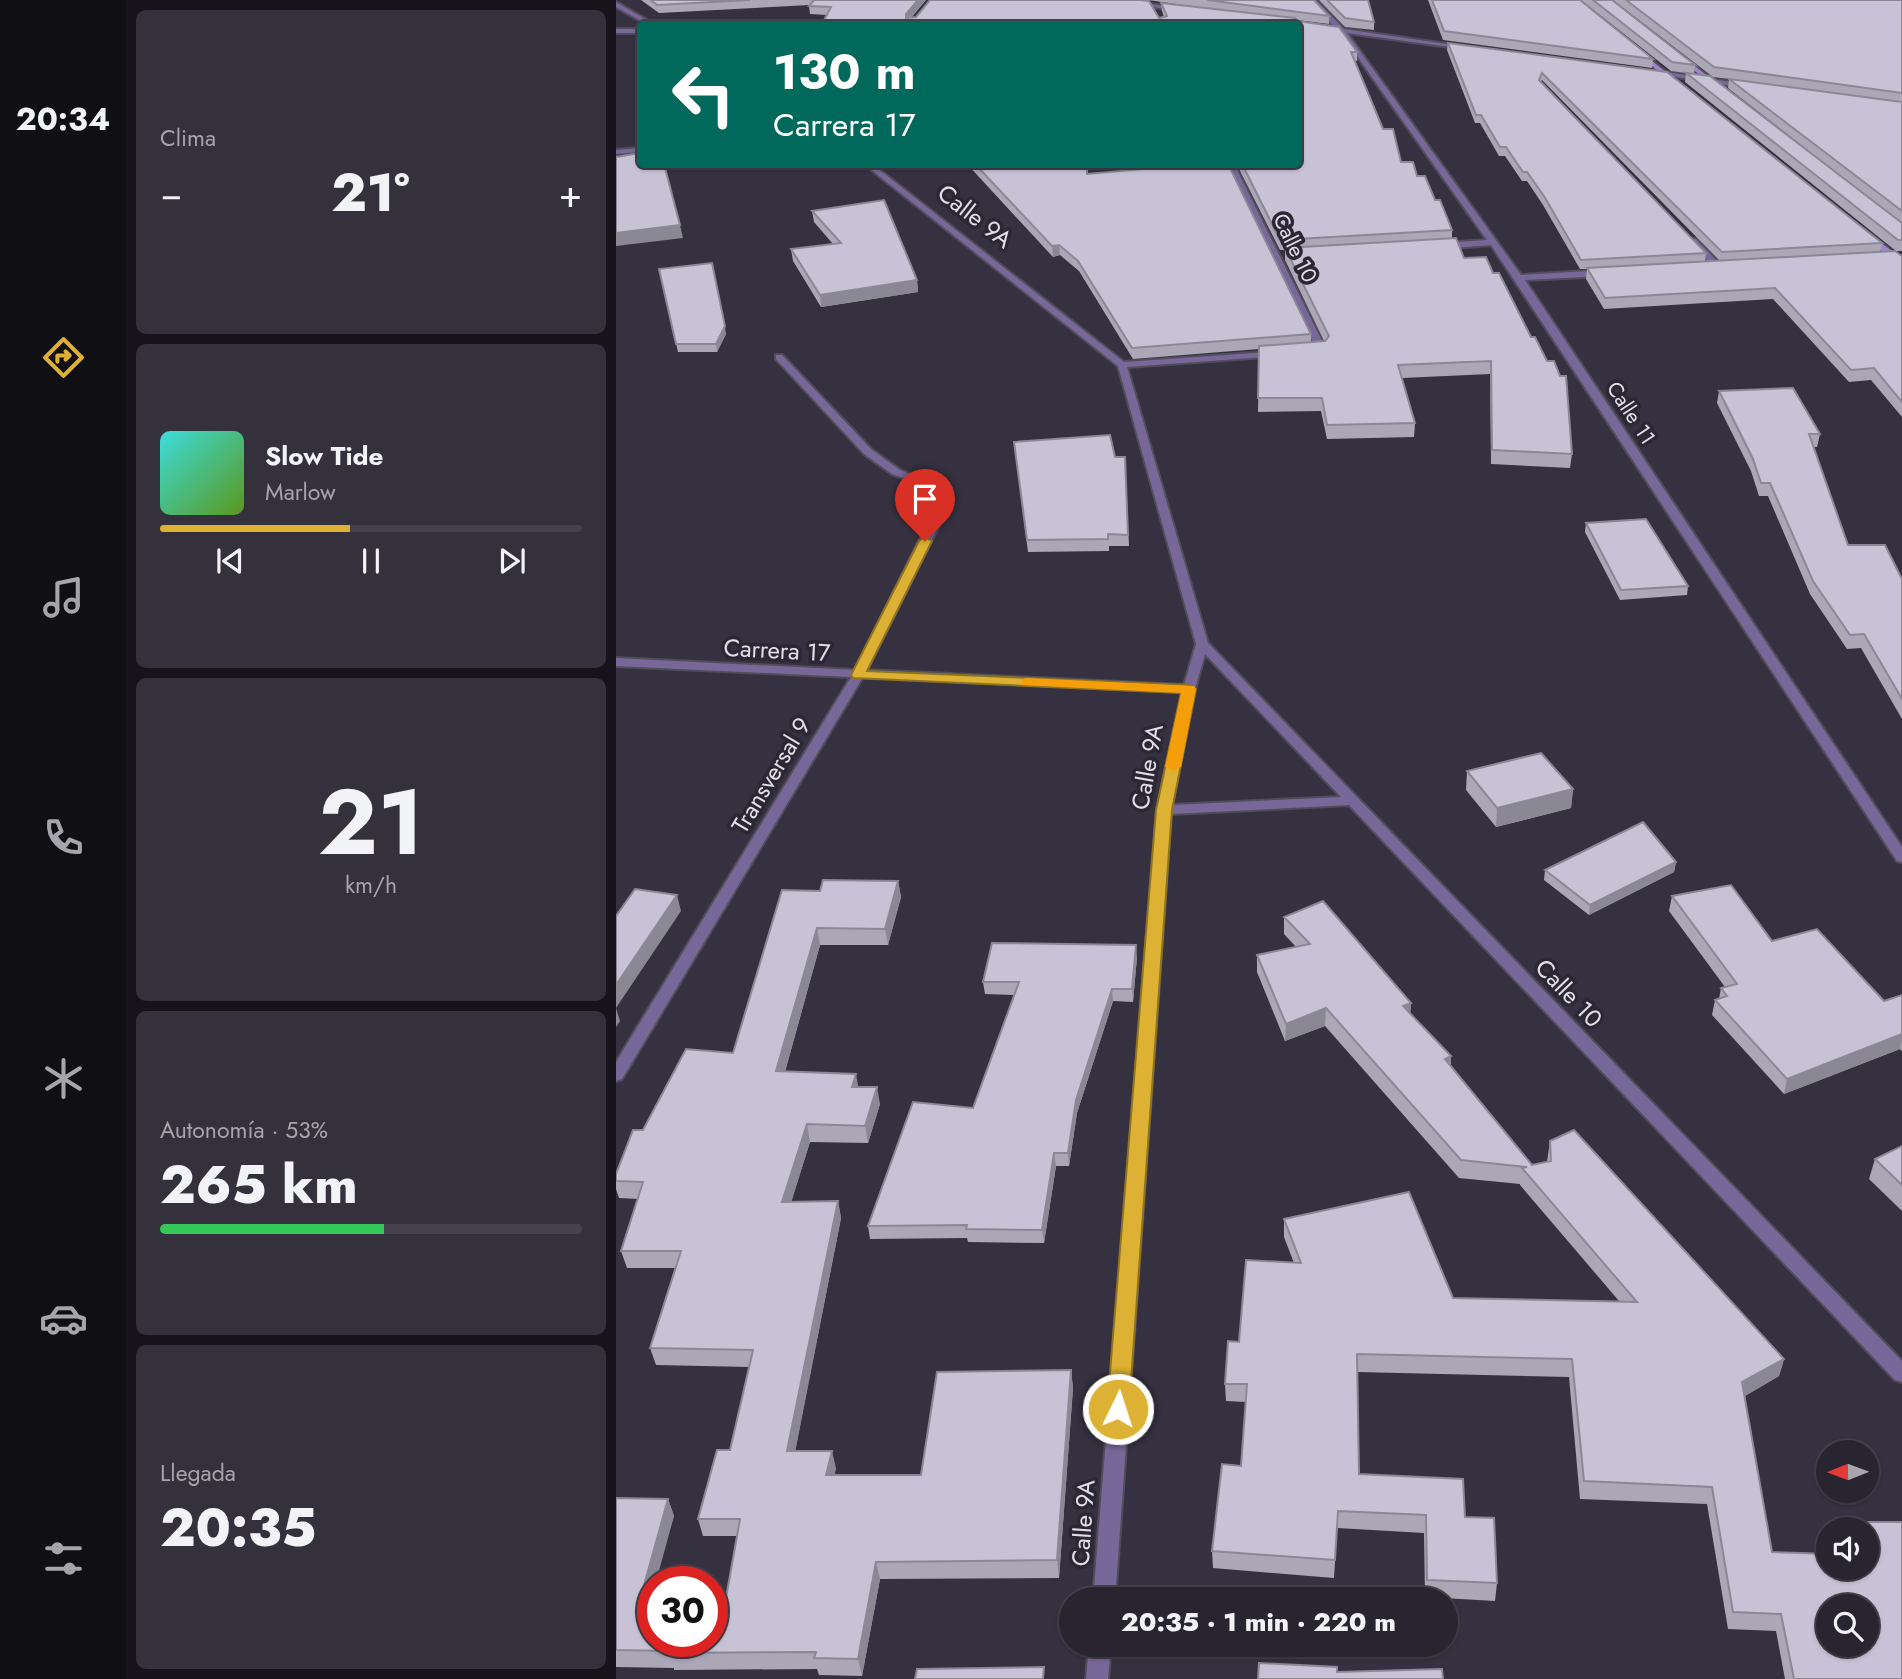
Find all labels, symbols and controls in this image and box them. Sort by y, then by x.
text: 130 m [773,37,916,107]
icon: left [658,49,749,140]
text: 20:34 [16,96,110,142]
text: Carrera 17 [773,102,915,148]
text: Clima [160,121,216,155]
text: 21° [331,155,410,231]
text: − [160,166,182,221]
text: + [559,166,582,221]
street label: Calle 9A [930,176,1020,257]
street label: Calle 10 [1265,208,1325,288]
icon: directions [39,333,88,382]
street label: Calle 11 [1599,375,1663,451]
text: Slow Tide [265,437,384,475]
pin [895,469,955,541]
text: Marlow [265,475,336,509]
icon: arrive [906,480,944,518]
icon: previous [211,542,249,580]
icon: pause [352,542,390,580]
icon: next [493,542,531,580]
icon: music [39,573,88,622]
street label: Carrera 17 [723,630,832,670]
street label: Transversal 9 [723,710,819,840]
street label: Calle 9A [1122,721,1172,813]
text: 21 [318,757,424,888]
icon: phone [39,813,88,862]
text: km/h [345,868,397,902]
street label: Calle 10 [1527,951,1611,1035]
icon: climate [39,1054,88,1103]
text: Autonomía · 53% [160,1113,328,1147]
text: 265 km [160,1147,358,1223]
icon: car [39,1294,88,1343]
position arrow [1081,1372,1155,1446]
north arrow [1816,1440,1880,1503]
map controls [1816,1440,1879,1657]
text: Llegada [160,1456,236,1490]
street label: Calle 9A [1063,1478,1103,1567]
text: 20:35 [160,1490,316,1566]
button: sound [1816,1517,1879,1580]
icon: filters [39,1534,88,1583]
speed limit sign: 30 [637,1566,728,1657]
button: search [1816,1594,1879,1657]
text: 20:35 · 1 min · 220 m [1121,1603,1396,1641]

